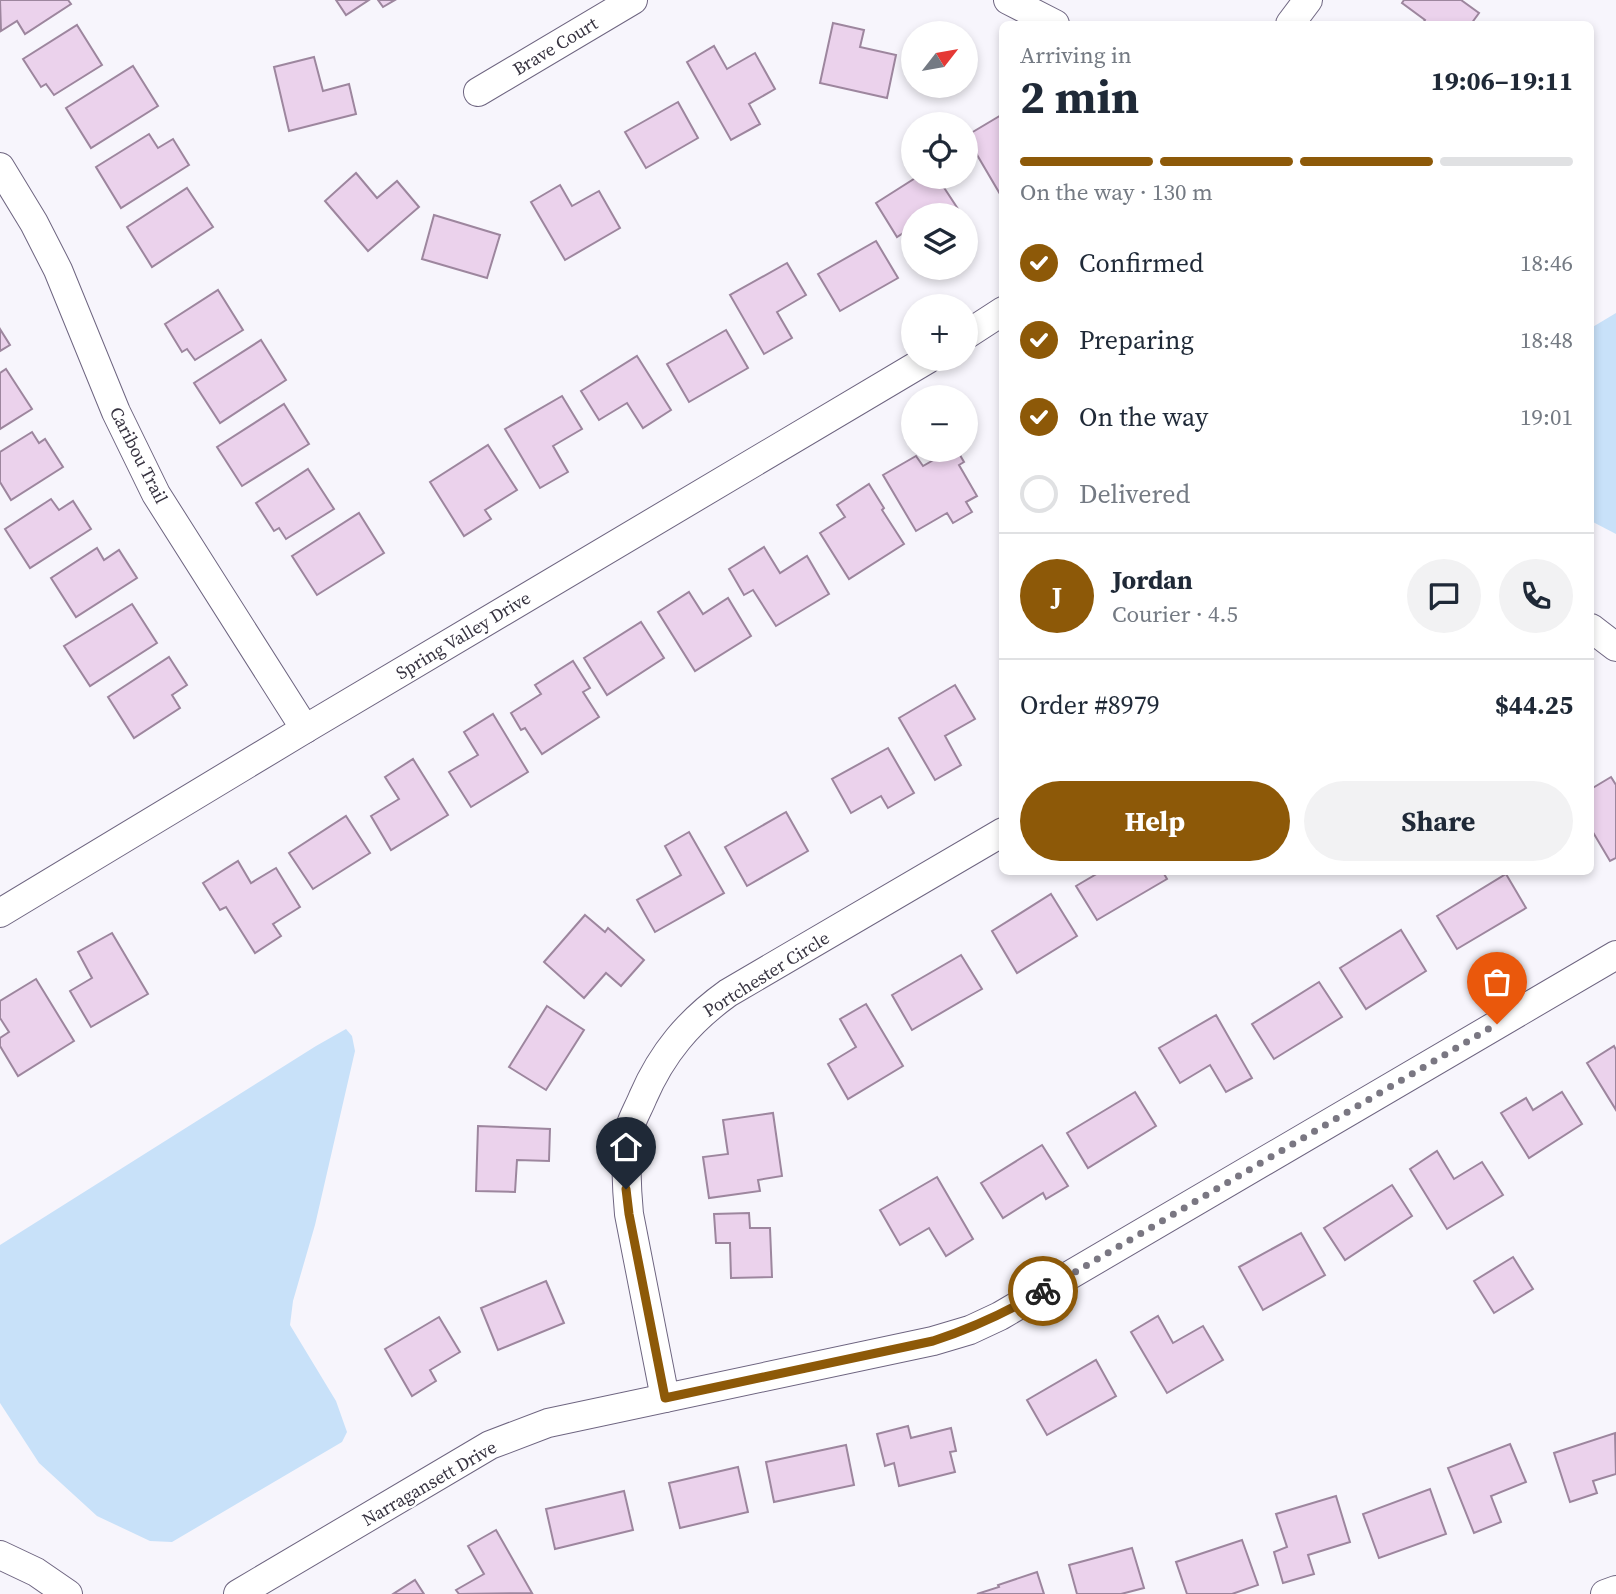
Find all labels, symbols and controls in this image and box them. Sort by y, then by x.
street label: Brave Court [508,11,602,81]
north arrow [901,21,978,98]
map controls [901,21,978,462]
text: Arriving in [1020,39,1132,71]
text: 19:06–19:11 [1431,63,1573,99]
text: 2 min [1020,65,1139,128]
button: locate [901,112,978,189]
text: On the way · 130 m [1020,176,1213,208]
button: layers [901,203,978,280]
icon: check [1020,244,1058,282]
text: Confirmed [1079,245,1204,281]
text: 18:46 [1520,247,1573,279]
button: + [901,294,978,371]
icon: check [1020,321,1058,359]
text: Preparing [1079,322,1194,358]
text: 18:48 [1520,324,1573,356]
button: − [901,385,978,462]
icon: check [1020,398,1058,436]
text: On the way [1079,399,1208,435]
text: 19:01 [1520,401,1573,433]
street label: Caribou Trail [104,402,174,508]
text: Delivered [1079,476,1190,512]
button: chat [1407,559,1481,633]
button: phone [1499,559,1573,633]
text: Jordan [1112,562,1193,598]
text: J [1052,578,1062,614]
street label: Spring Valley Drive [391,585,535,685]
text: Courier · 4.5 [1112,598,1238,630]
text: Order #8979 [1020,687,1160,723]
text: $44.25 [1495,687,1573,723]
button: Help [1020,781,1290,861]
button: Share [1304,781,1573,861]
street label: Portchester Circle [698,925,834,1023]
pin [1467,952,1527,1024]
icon: bag [1478,963,1516,1001]
pin [596,1117,656,1189]
icon: home [607,1128,645,1166]
courier [1008,1256,1078,1326]
icon: bike [1024,1272,1062,1310]
street label: Narragansett Drive [357,1434,501,1532]

